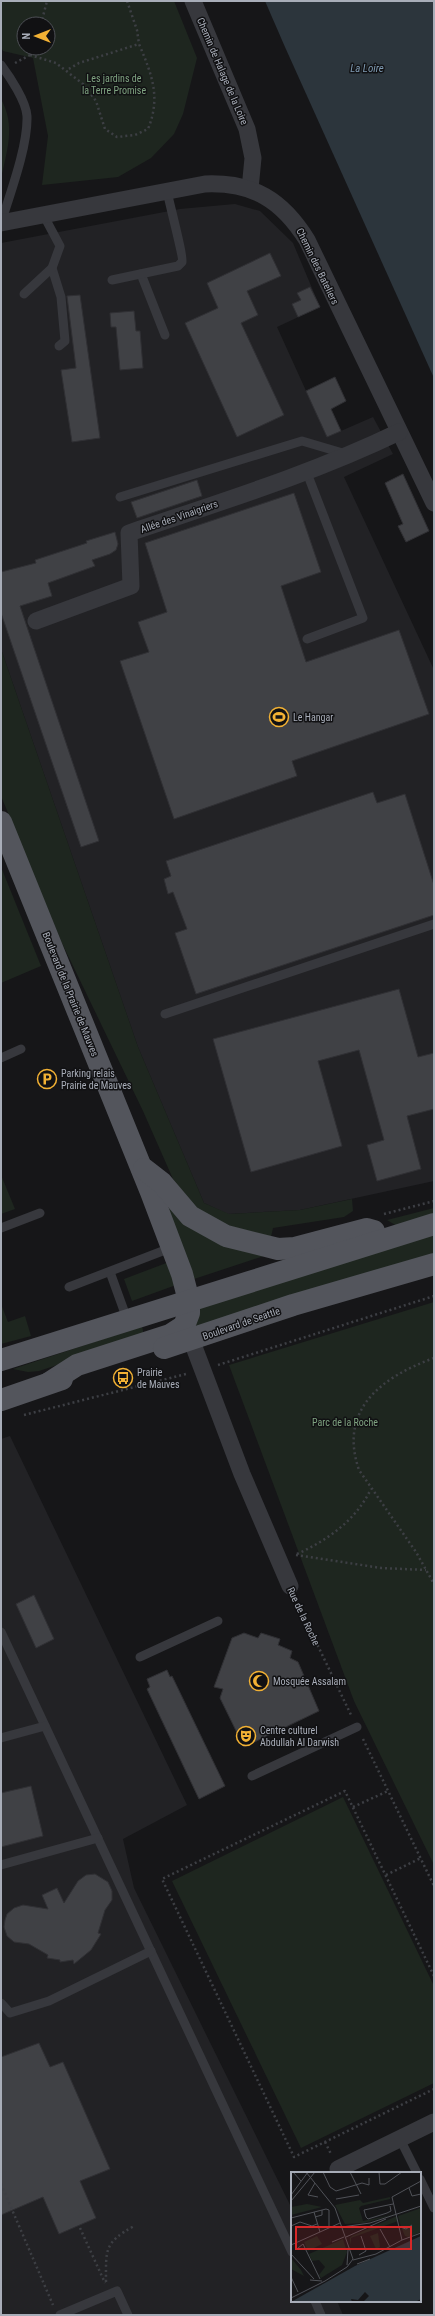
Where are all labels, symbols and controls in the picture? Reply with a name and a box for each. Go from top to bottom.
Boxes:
north arrow [16,16,56,56]
street label: Chemin de Halage de la Loire [195,16,250,127]
text: N [20,32,33,39]
water label: La Loire [350,62,384,75]
park label: Les jardins de la Terre Promise [82,73,146,96]
street label: Chemin des Bateliers [294,226,341,307]
street label: Allée des Vinaigriers [139,498,220,535]
sports icon: Le Hangar [268,706,290,728]
place label: Le Hangar [293,712,333,723]
street label: Boulevard de la Prairie de Mauves [40,930,101,1058]
parking icon: Parking relais Prairie de Mauves [36,1068,58,1090]
place label: Parking relais Prairie de Mauves [61,1068,132,1091]
street label: Boulevard de Seattle [201,1305,282,1342]
bus stop icon: Prairie de Mauves [112,1367,134,1389]
place label: Prairie de Mauves [137,1367,180,1390]
park label: Parc de la Roche [312,1417,378,1428]
street label: Rue de la Roche [285,1585,322,1647]
mosque icon: Mosquée Assalam [248,1670,270,1692]
place label: Mosquée Assalam [273,1676,346,1687]
theatre icon: Centre culturel Abdullah Al Darwish [235,1725,257,1747]
place label: Centre culturel Abdullah Al Darwish [260,1725,339,1748]
inset map [291,2172,421,2302]

